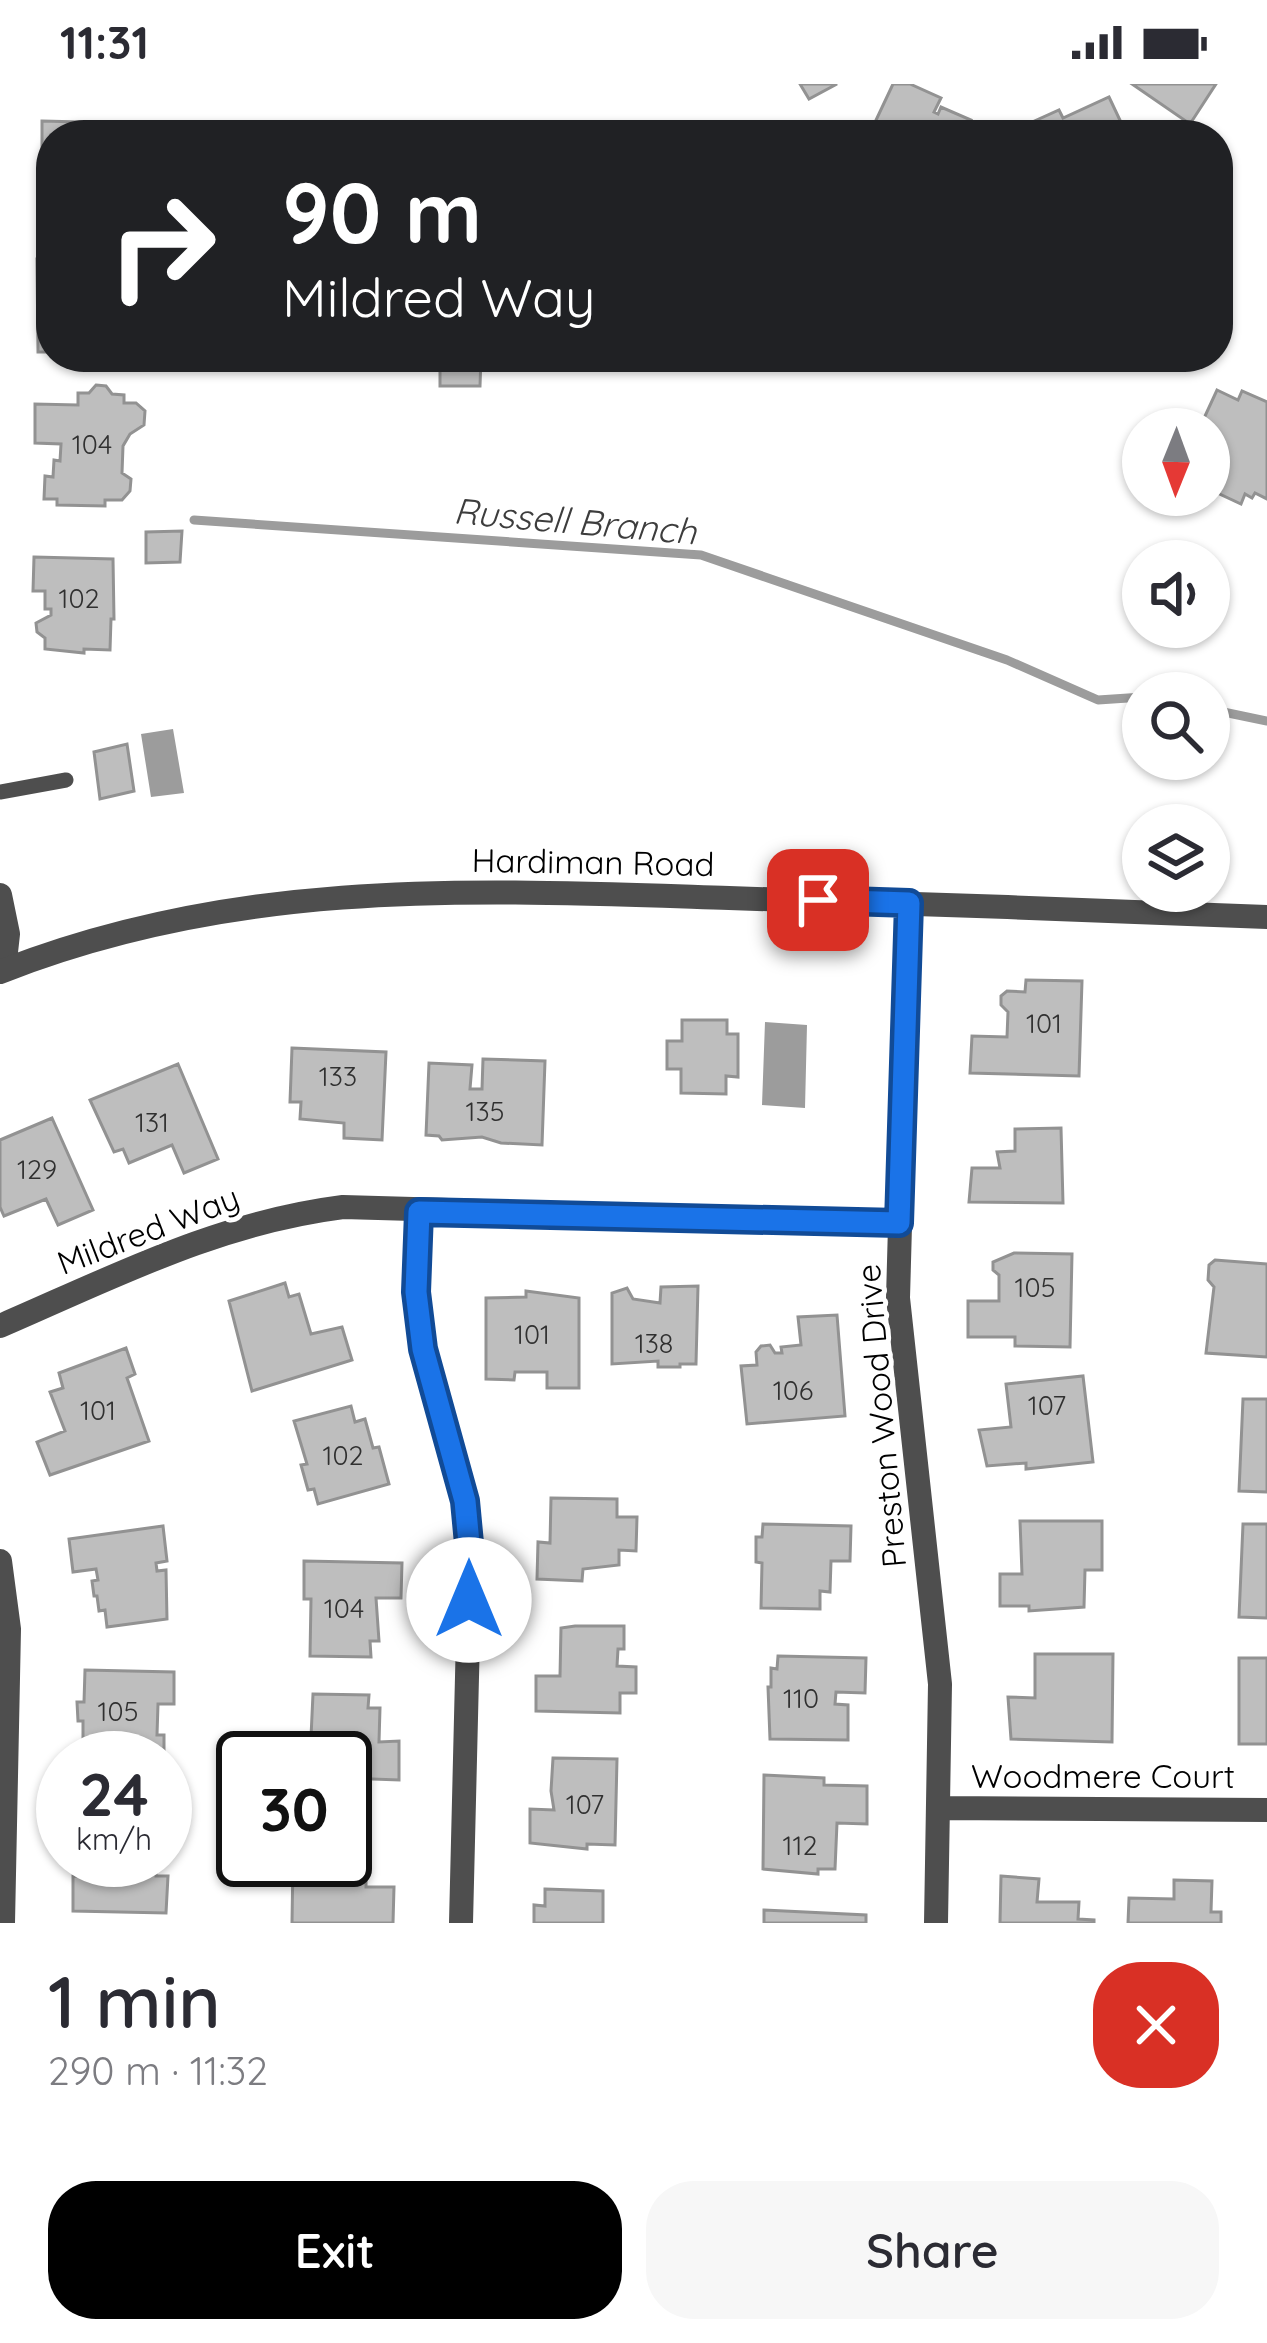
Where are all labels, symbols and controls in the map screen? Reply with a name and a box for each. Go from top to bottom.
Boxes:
text: 11:31 [60,14,149,70]
text: 90 m [282,159,482,264]
icon: right [84,168,240,324]
text: Mildred Way [282,263,595,331]
north arrow [1122,408,1230,516]
map controls [1122,408,1230,912]
house number: 104 [72,427,112,461]
water label: Russell Branch [452,487,699,554]
button: sound [1122,540,1230,648]
house number: 102 [58,581,100,615]
button: search [1122,672,1230,780]
button: layers [1122,804,1230,912]
street label: Hardiman Road [471,839,715,884]
pin [767,849,869,951]
icon: arrive [785,867,851,933]
house number: 101 [1026,1006,1062,1040]
house number: 133 [319,1059,357,1093]
house number: 135 [466,1094,504,1128]
house number: 131 [135,1105,169,1139]
house number: 129 [17,1152,57,1186]
street label: Mildred Way [51,1176,245,1283]
street label: Preston Wood Drive [847,1263,914,1570]
house number: 105 [1015,1270,1055,1304]
house number: 101 [514,1317,550,1351]
house number: 138 [635,1326,673,1360]
house number: 106 [773,1373,813,1407]
house number: 107 [1028,1388,1066,1422]
house number: 101 [80,1393,116,1427]
house number: 102 [322,1438,364,1472]
position arrow [406,1537,532,1663]
house number: 104 [324,1591,364,1625]
house number: 110 [783,1681,819,1715]
house number: 105 [98,1694,138,1728]
speed limit sign: 30 [216,1731,372,1887]
street label: Woodmere Court [971,1755,1235,1796]
text: 24 [79,1756,149,1831]
house number: 107 [566,1787,604,1821]
text: km/h [76,1820,152,1858]
house number: 112 [783,1828,817,1862]
text: 1 min [48,1956,221,2046]
button: close [1093,1962,1219,2088]
text: 290 m · 11:32 [48,2046,268,2095]
button: Exit [48,2181,622,2319]
button: Share [646,2181,1219,2319]

